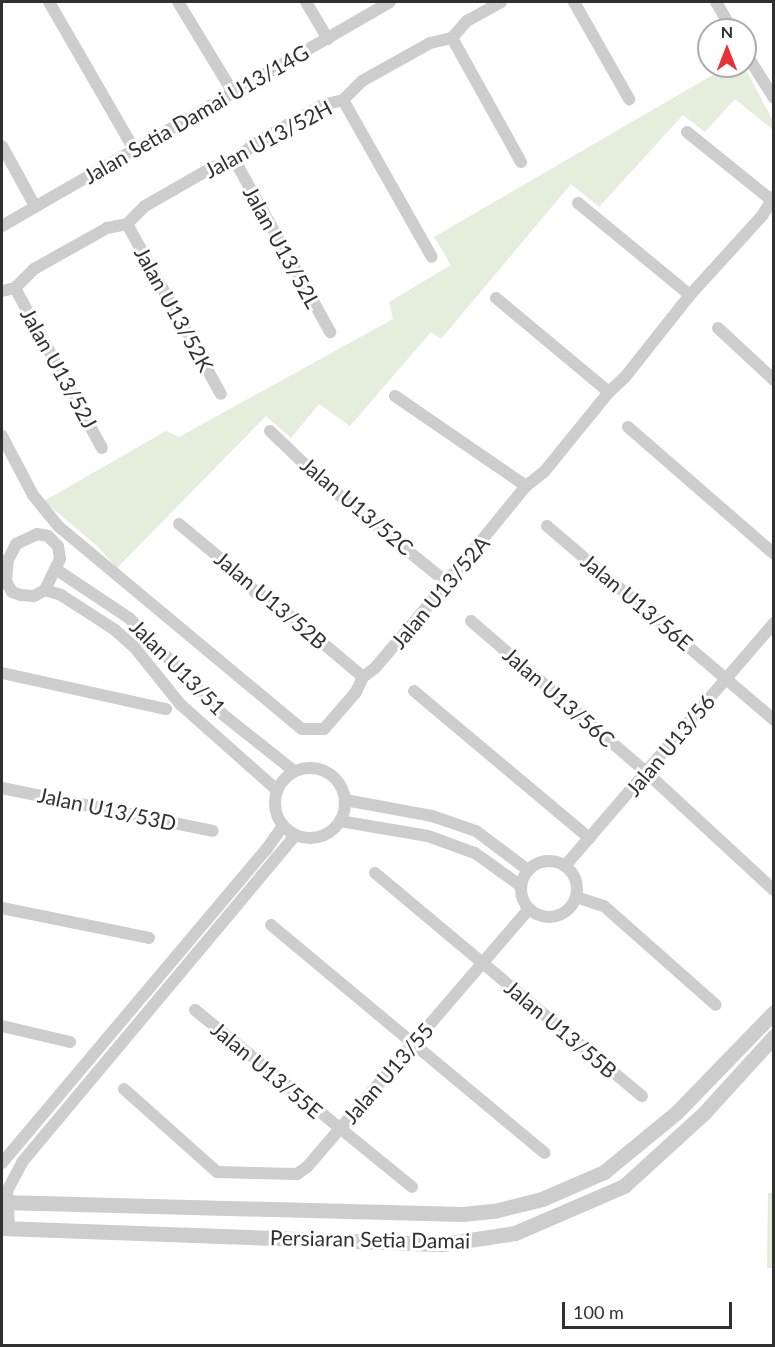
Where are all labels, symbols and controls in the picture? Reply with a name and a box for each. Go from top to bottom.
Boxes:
north arrow [697,18,757,78]
text: N [721,22,733,41]
street label: Jalan Setia Damai U13/14G [79,39,313,189]
street label: Jalan U13/52H [200,95,336,183]
street label: Jalan U13/52L [238,181,326,313]
street label: Jalan U13/52K [129,242,219,376]
street label: Jalan U13/52J [16,303,102,433]
street label: Jalan U13/52C [296,452,418,560]
street label: Jalan U13/52A [386,531,494,653]
street label: Jalan U13/52B [210,546,332,654]
street label: Jalan U13/56E [576,548,698,656]
street label: Jalan U13/51 [125,614,231,720]
street label: Jalan U13/56C [498,642,620,752]
street label: Jalan U13/56 [620,689,720,801]
street label: Jalan U13/53D [35,782,179,836]
street label: Jalan U13/55B [500,975,622,1083]
street label: Jalan U13/55E [206,1016,328,1124]
street label: Jalan U13/55 [337,1018,439,1128]
street label: Persiaran Setia Damai [270,1225,470,1253]
scale bar [565,1290,734,1328]
text: 100 m [573,1301,624,1323]

